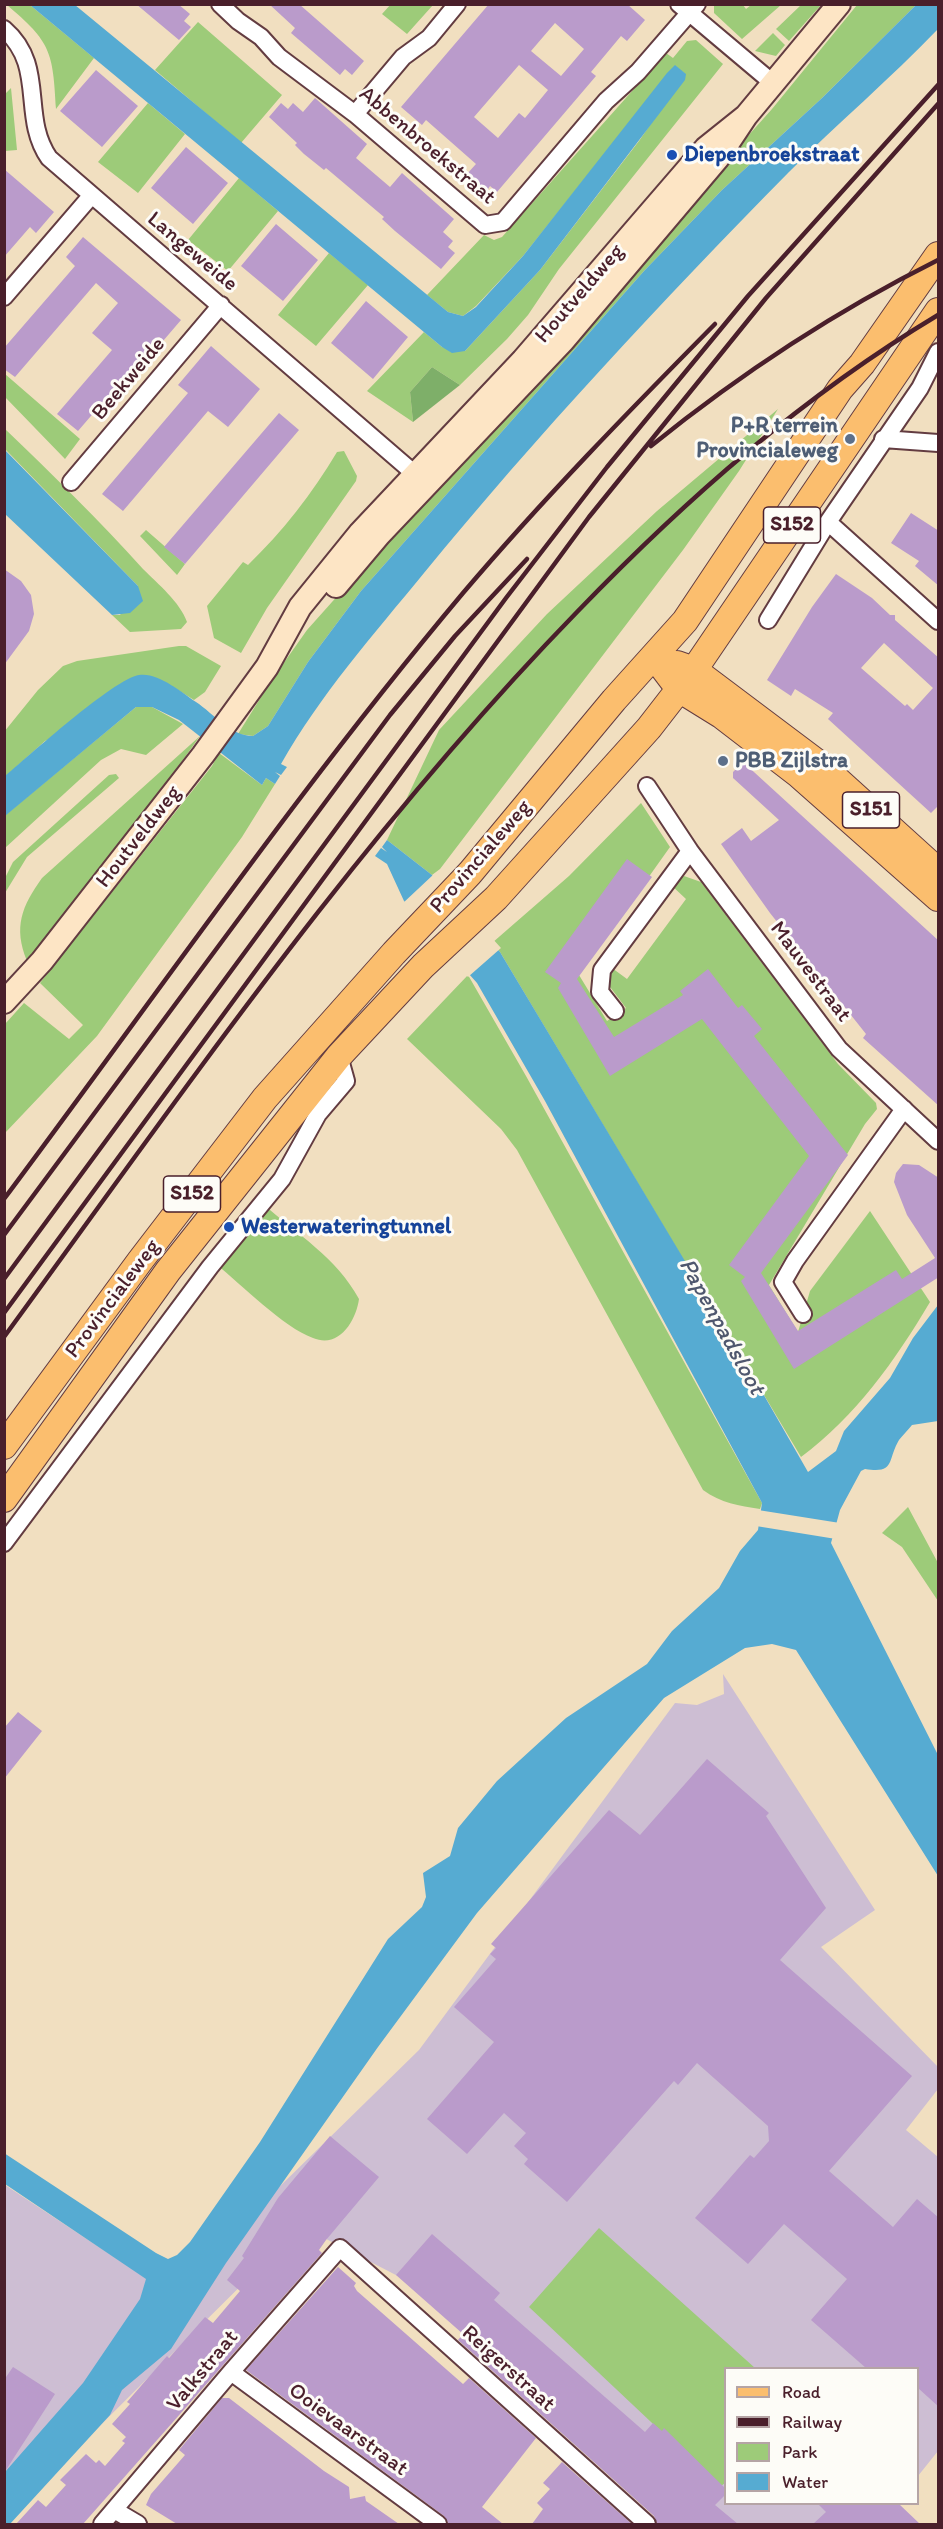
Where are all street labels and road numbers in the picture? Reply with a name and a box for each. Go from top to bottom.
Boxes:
street label: Abbenbroekstraat [353,81,501,211]
street label: Langeweide [141,206,243,298]
street label: Houtveldweg [530,239,630,349]
street label: Beekweide [87,332,171,426]
road number: S152 [764,507,820,543]
street label: Houtveldweg [91,781,187,893]
road number: S151 [842,792,900,828]
street label: Provincialeweg [425,795,537,919]
street label: Mauvestraat [764,917,856,1027]
road number: S152 [164,1176,220,1212]
street label: Provincialeweg [60,1234,166,1364]
street label: Reigerstraat [456,2320,560,2418]
street label: Valkstraat [161,2325,245,2417]
street label: Ooievaarstraat [283,2378,413,2482]

